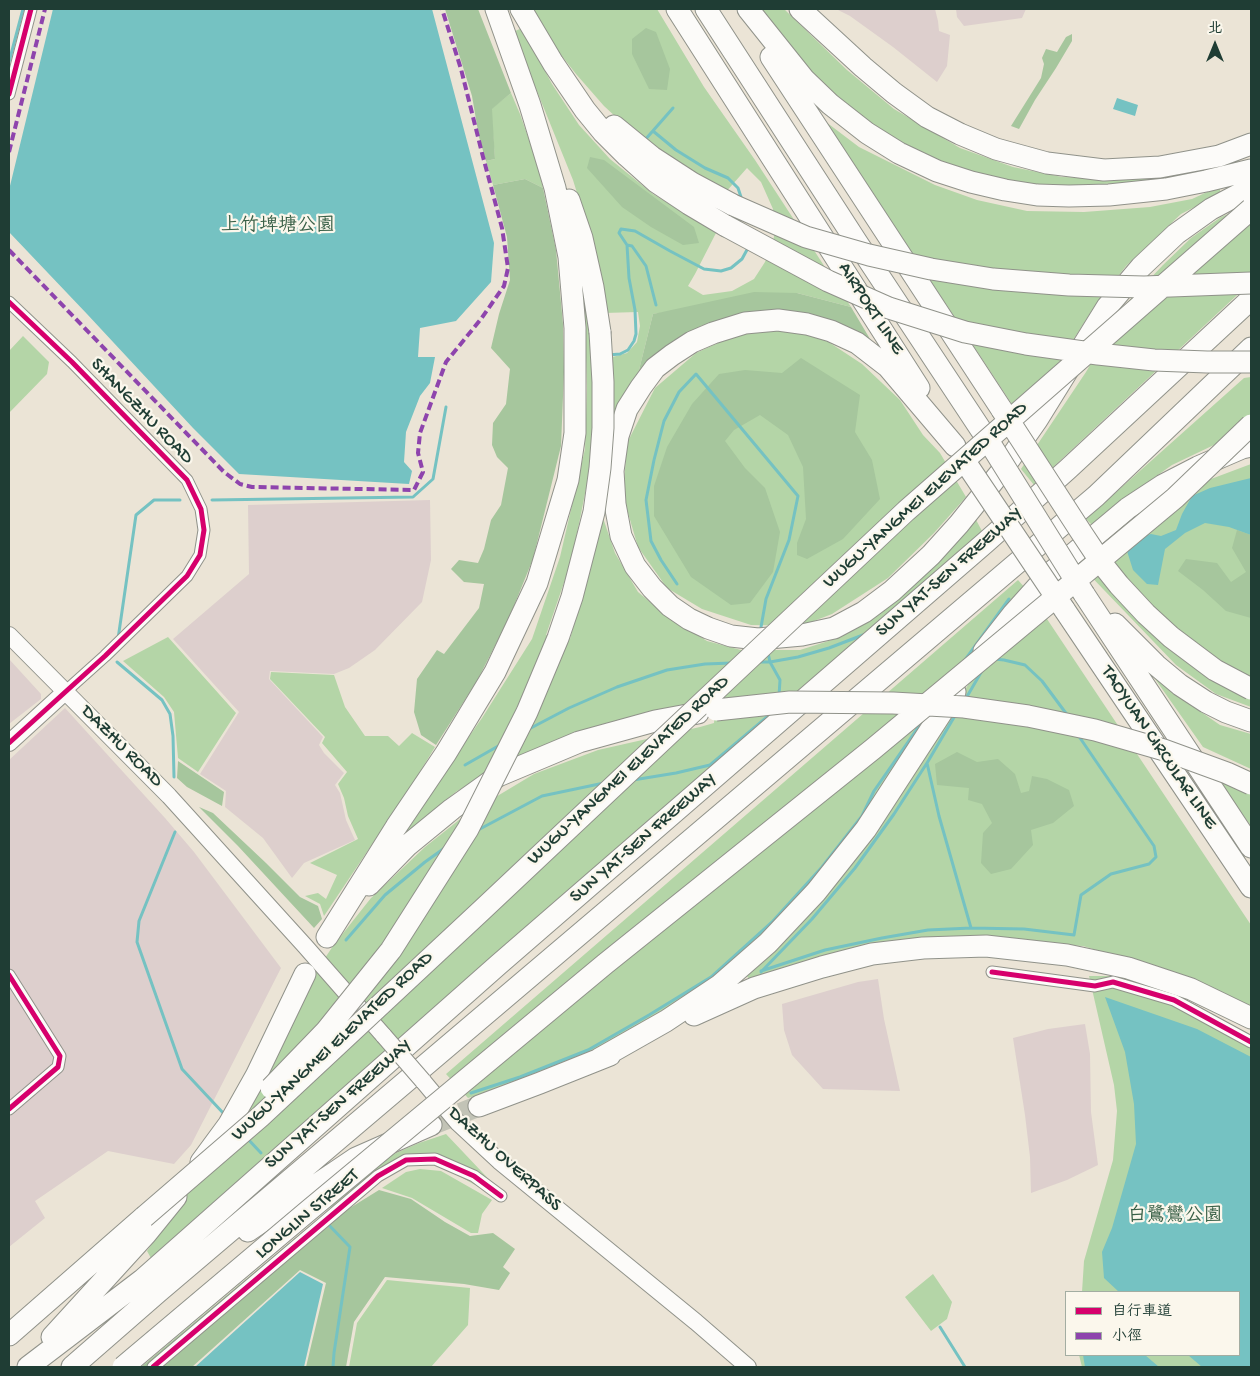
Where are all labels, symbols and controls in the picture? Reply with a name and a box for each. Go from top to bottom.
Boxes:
north arrow [1190,20,1240,70]
text: 北 [1208,21,1222,38]
park label: 上竹埤塘公園 [221,216,335,238]
street label: AIRPORT LINE [832,259,908,359]
street label: SHANGZHU ROAD [85,354,197,470]
street label: WUGU-YANGMEI ELEVATED ROAD [819,398,1033,594]
street label: SUN YAT-SEN FREEWAY [872,503,1028,643]
street label: TAOYUAN CIRCULAR LINE [1095,662,1221,834]
street label: WUGU-YANGMEI ELEVATED ROAD [523,671,735,871]
street label: DAZHU ROAD [75,701,167,793]
street label: SUN YAT-SEN FREEWAY [566,769,722,909]
street label: WUGU-YANGMEI ELEVATED ROAD [227,947,439,1147]
street label: SUN YAT-SEN FREEWAY [261,1035,417,1175]
street label: DAZHU OVERPASS [442,1103,566,1217]
street label: LONGLIN STREET [252,1165,364,1265]
park label: 白鷺鸞公園 [1128,1206,1222,1228]
legend [1065,1291,1240,1356]
text: 自行車道 [1112,1303,1172,1321]
text: 小徑 [1112,1328,1142,1346]

